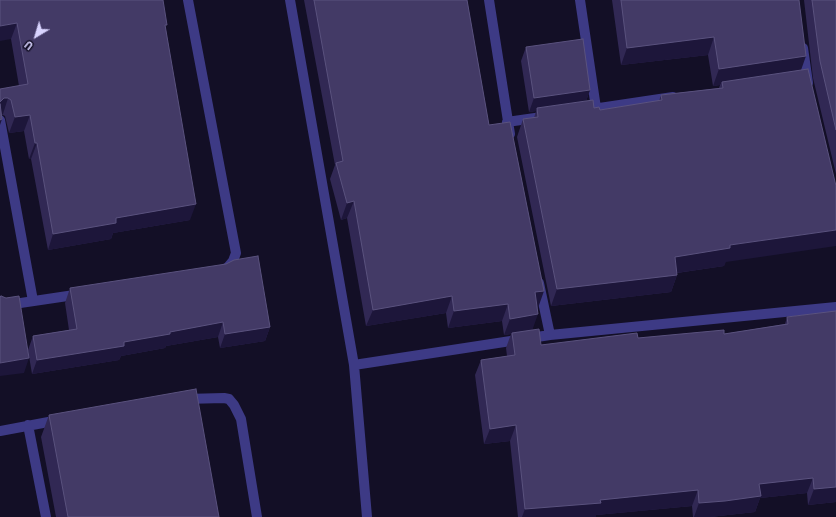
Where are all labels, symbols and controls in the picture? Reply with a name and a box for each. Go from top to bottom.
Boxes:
north arrow [16,16,56,56]
text: U [22,39,35,53]

